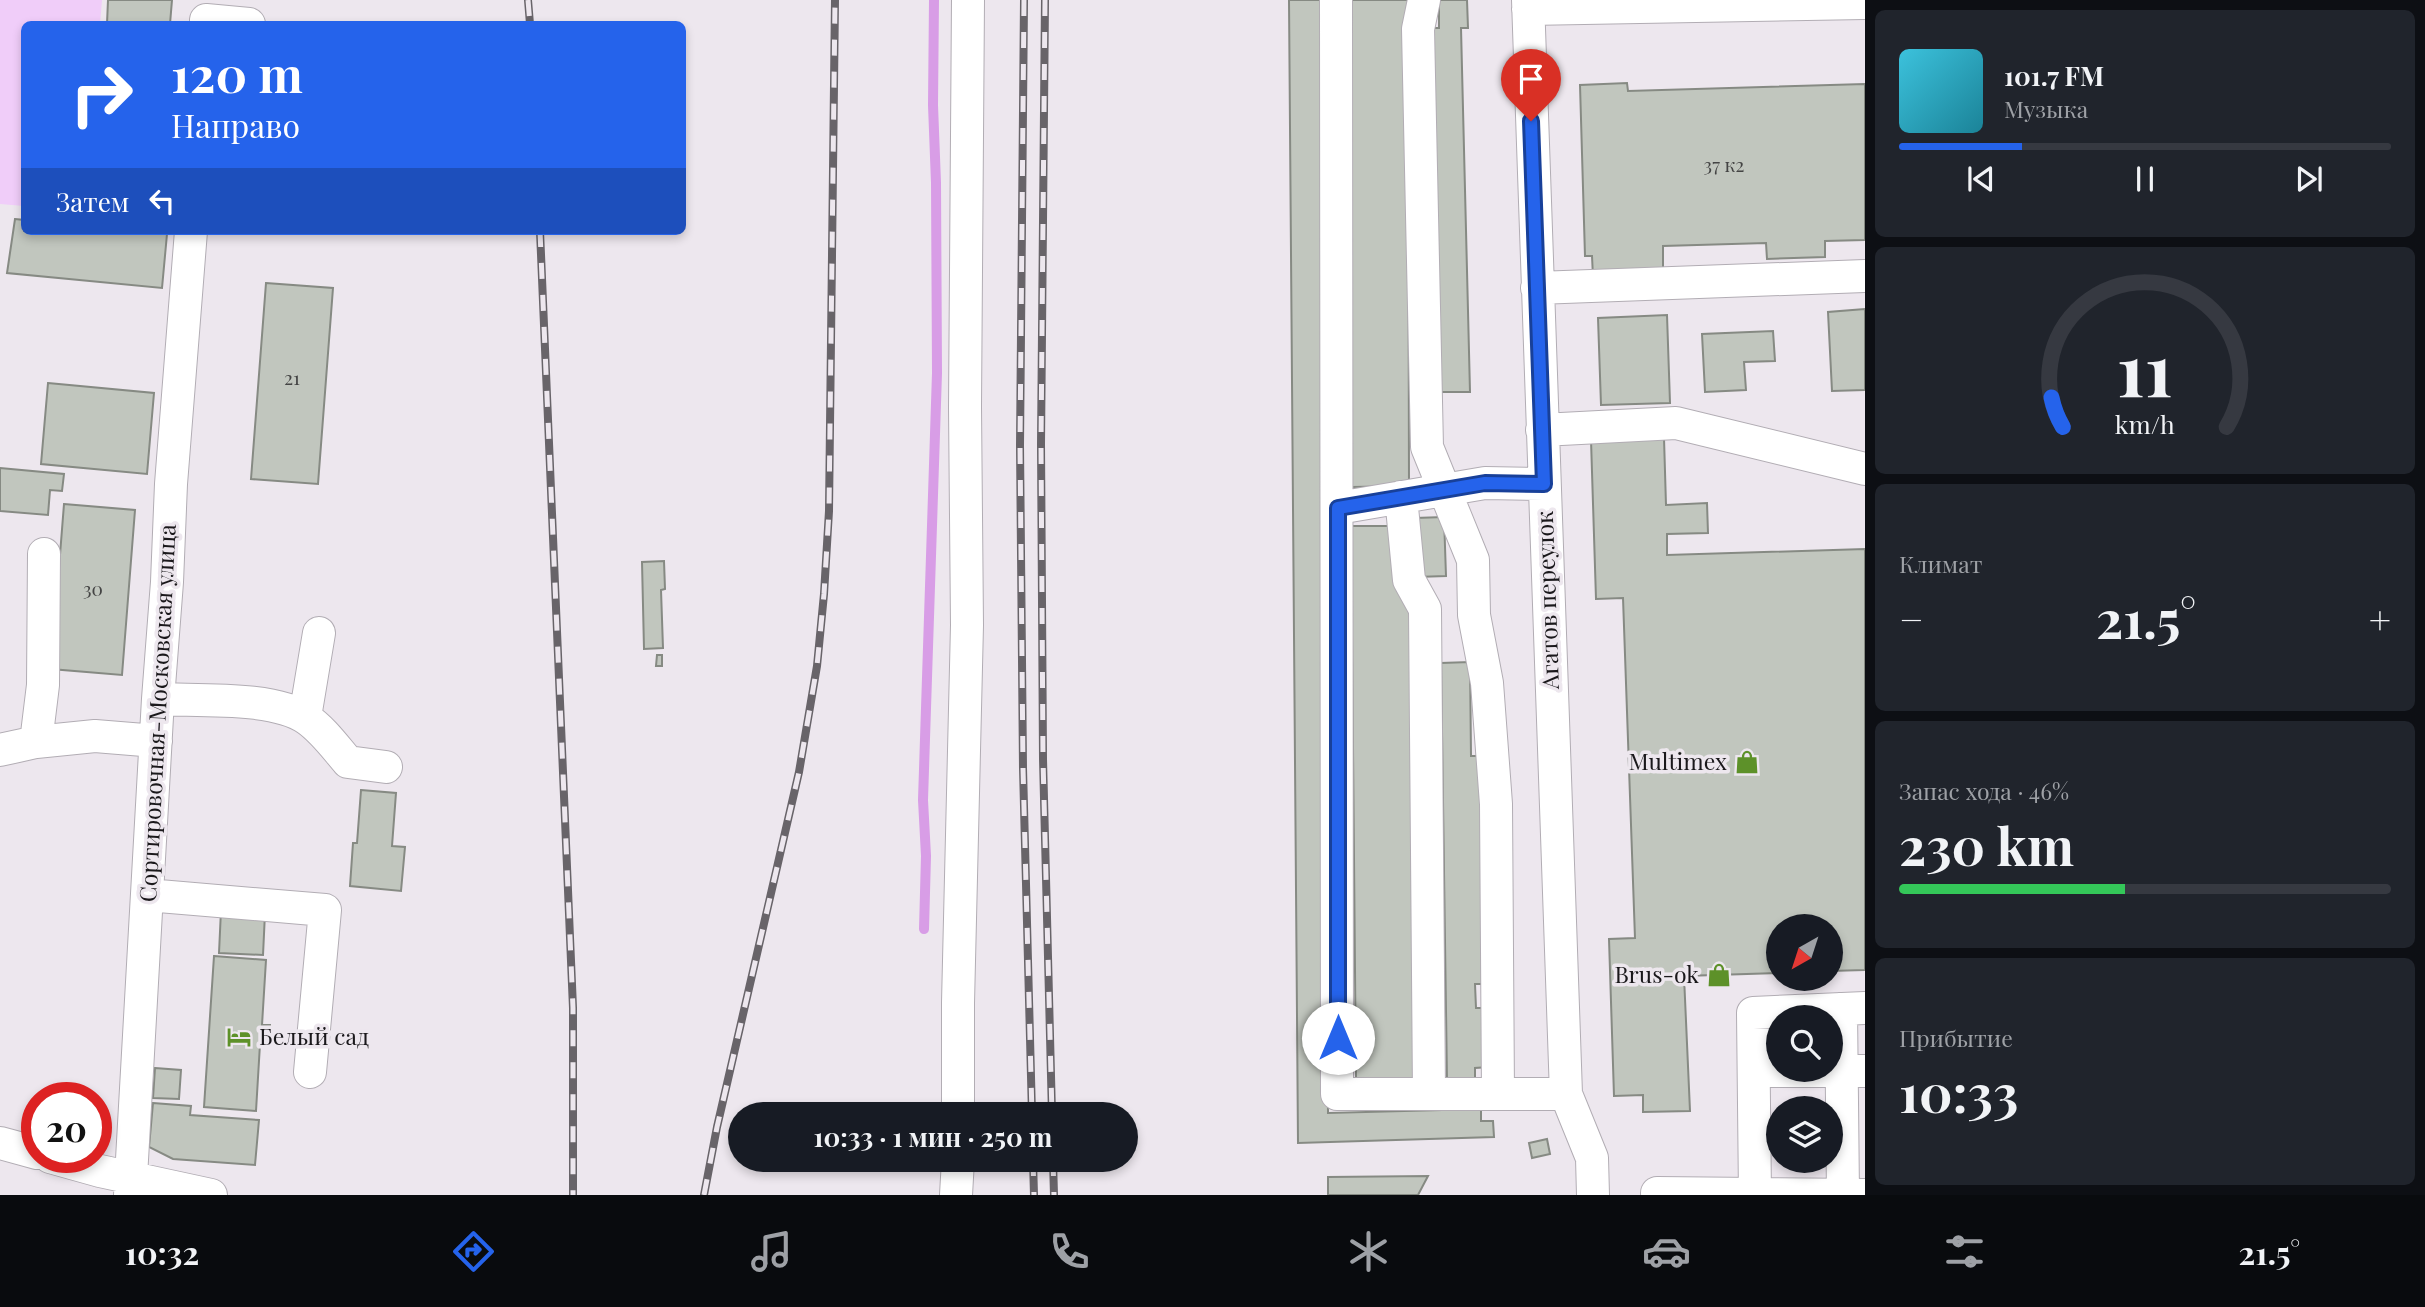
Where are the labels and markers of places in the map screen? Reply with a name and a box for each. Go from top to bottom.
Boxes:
pin [1501,49,1561,121]
place label: Multimex [1629,745,1727,776]
shop icon: Multimex [1733,748,1761,776]
place label: Brus-ok [1614,958,1699,989]
shop icon: Brus-ok [1705,961,1733,989]
place label: Белый сад [259,1020,369,1051]
hotel icon: Белый сад [225,1023,253,1051]

